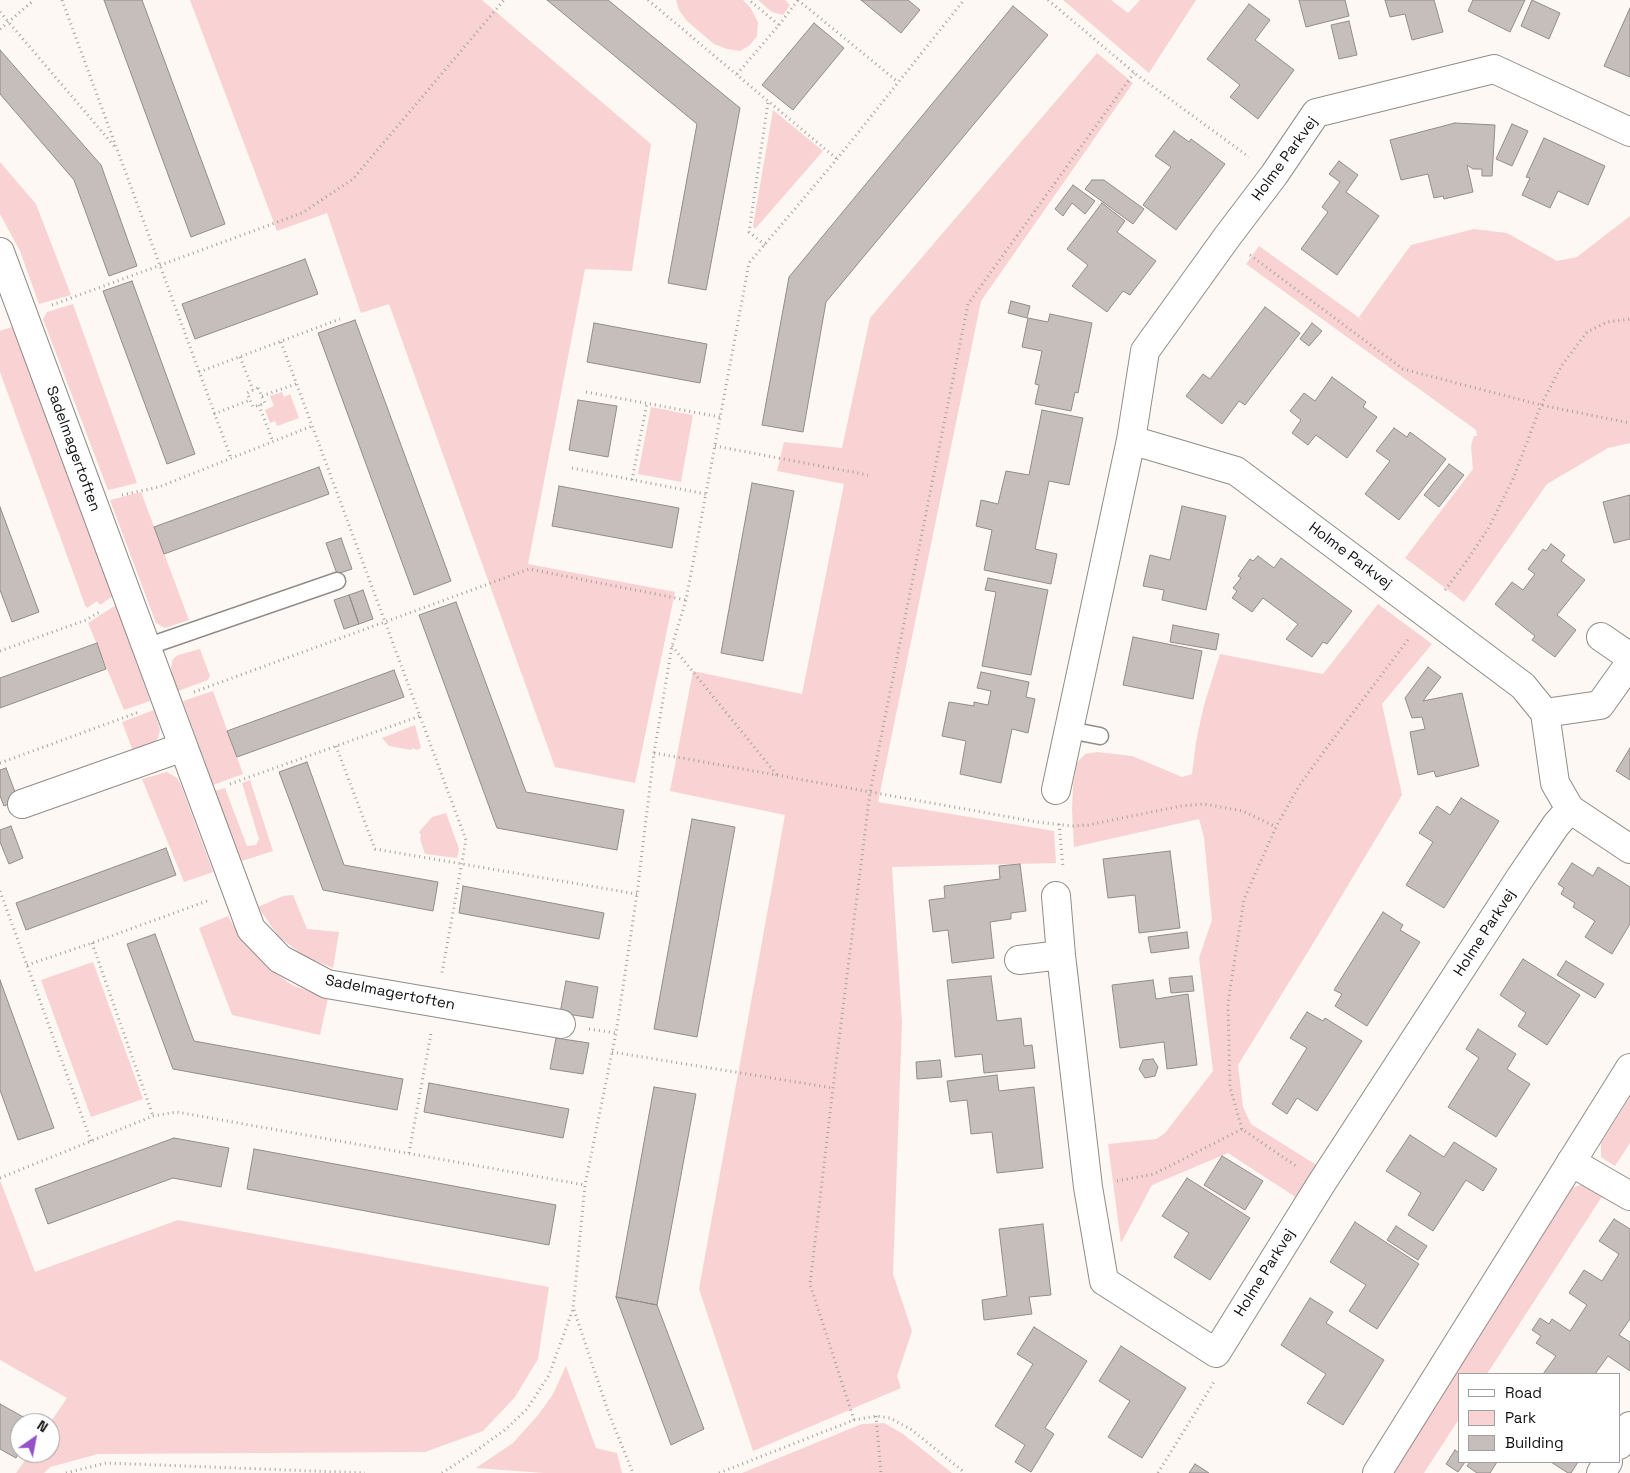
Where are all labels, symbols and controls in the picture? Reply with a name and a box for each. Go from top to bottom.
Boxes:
street label: Holme Parkvej [1248,113,1322,205]
street label: Sadelmagertoften [42,384,104,514]
street label: Holme Parkvej [1305,519,1395,593]
street label: Holme Parkvej [1450,886,1520,980]
street label: Sadelmagertoften [323,972,457,1014]
street label: Holme Parkvej [1231,1226,1299,1320]
legend [1458,1373,1620,1463]
text: Road [1505,1383,1542,1402]
text: Park [1505,1408,1536,1427]
north arrow [10,1413,60,1463]
text: N [34,1416,51,1436]
text: Building [1505,1433,1564,1452]

